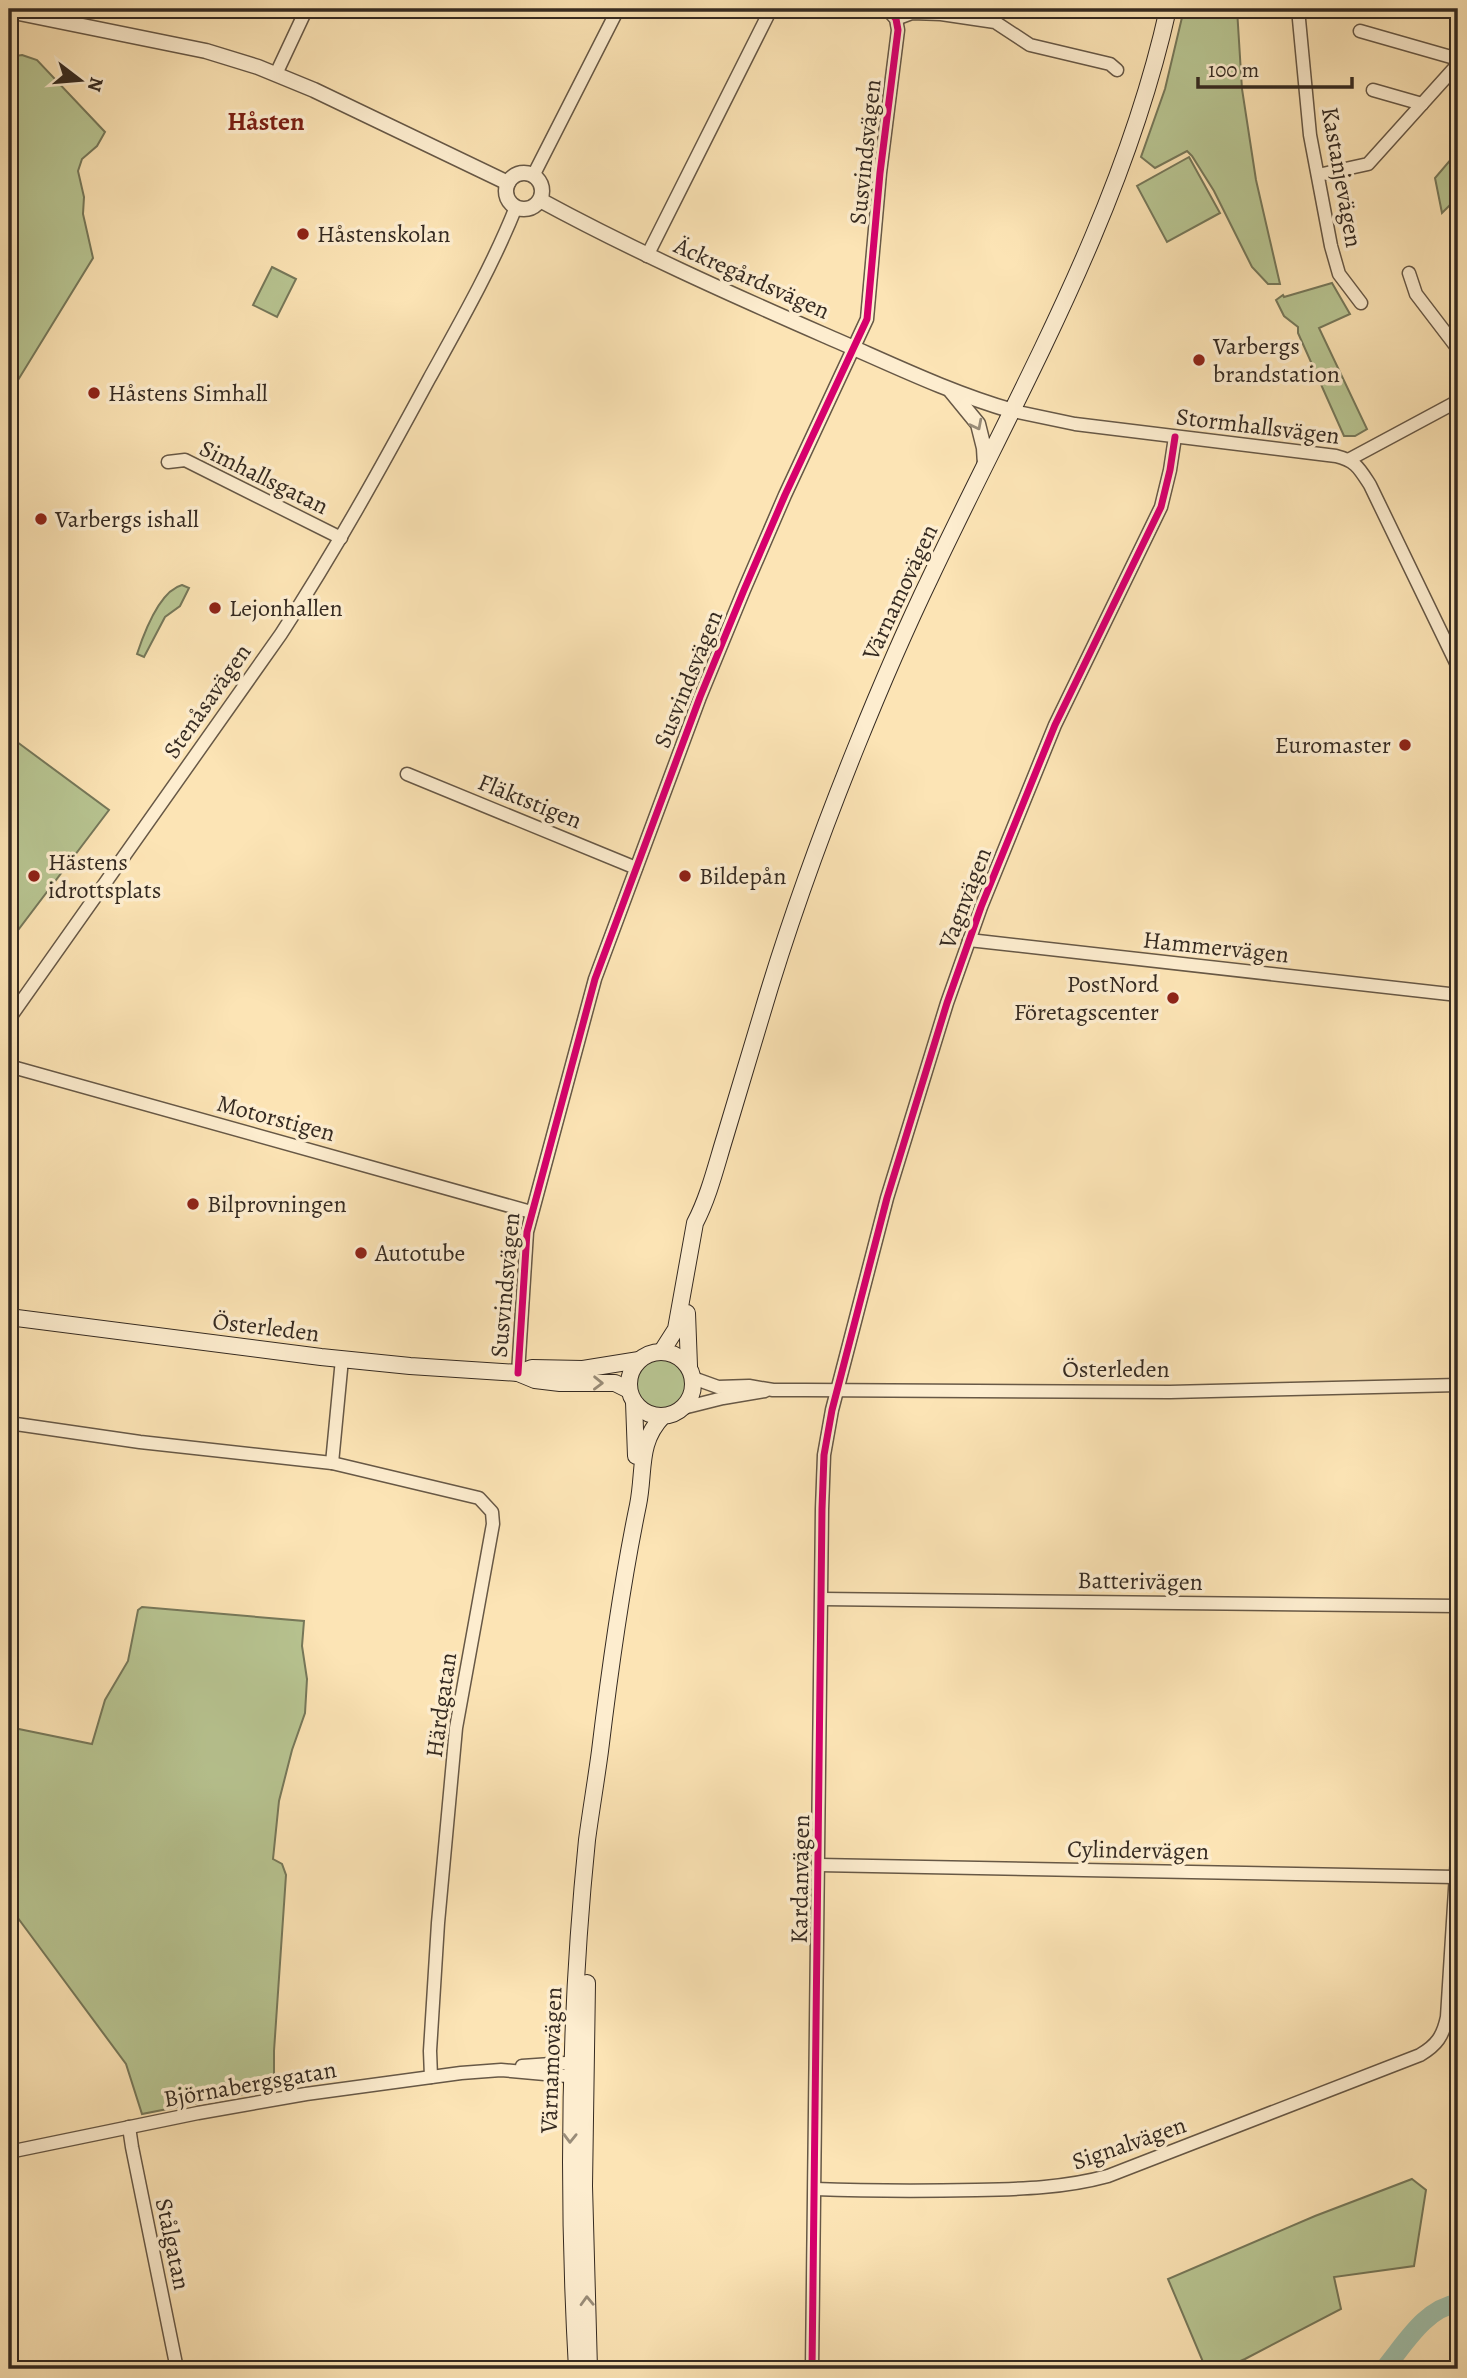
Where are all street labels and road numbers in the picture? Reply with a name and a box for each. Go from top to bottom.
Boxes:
street label: Susvindsvägen [841,78,889,226]
street label: Kastanjevägen [1314,104,1370,250]
street label: Äckregårdsvägen [668,229,835,327]
street label: Stormhallsvägen [1174,400,1342,452]
street label: Simhallsgatan [194,432,334,522]
street label: Värnamovägen [854,519,945,666]
street label: Susvindsvägen [646,605,730,753]
street label: Stenåsavägen [156,637,258,765]
street label: Fläktstigen [473,766,587,836]
street label: Vagnvägen [931,843,999,954]
street label: Hammervägen [1142,923,1290,971]
street label: Motorstigen [213,1087,339,1149]
street label: Susvindsvägen [483,1211,527,1359]
street label: Österleden [211,1305,321,1349]
street label: Österleden [1062,1353,1170,1385]
street label: Batterivägen [1077,1564,1203,1598]
street label: Härdgatan [418,1650,464,1760]
street label: Kardanvägen [783,1814,817,1944]
street label: Cylindervägen [1067,1833,1209,1867]
street label: Värnamovägen [532,1986,570,2135]
street label: Björnabergsgatan [161,2053,339,2115]
street label: Signalvägen [1068,2109,1190,2177]
street label: Stålgatan [148,2195,198,2293]

